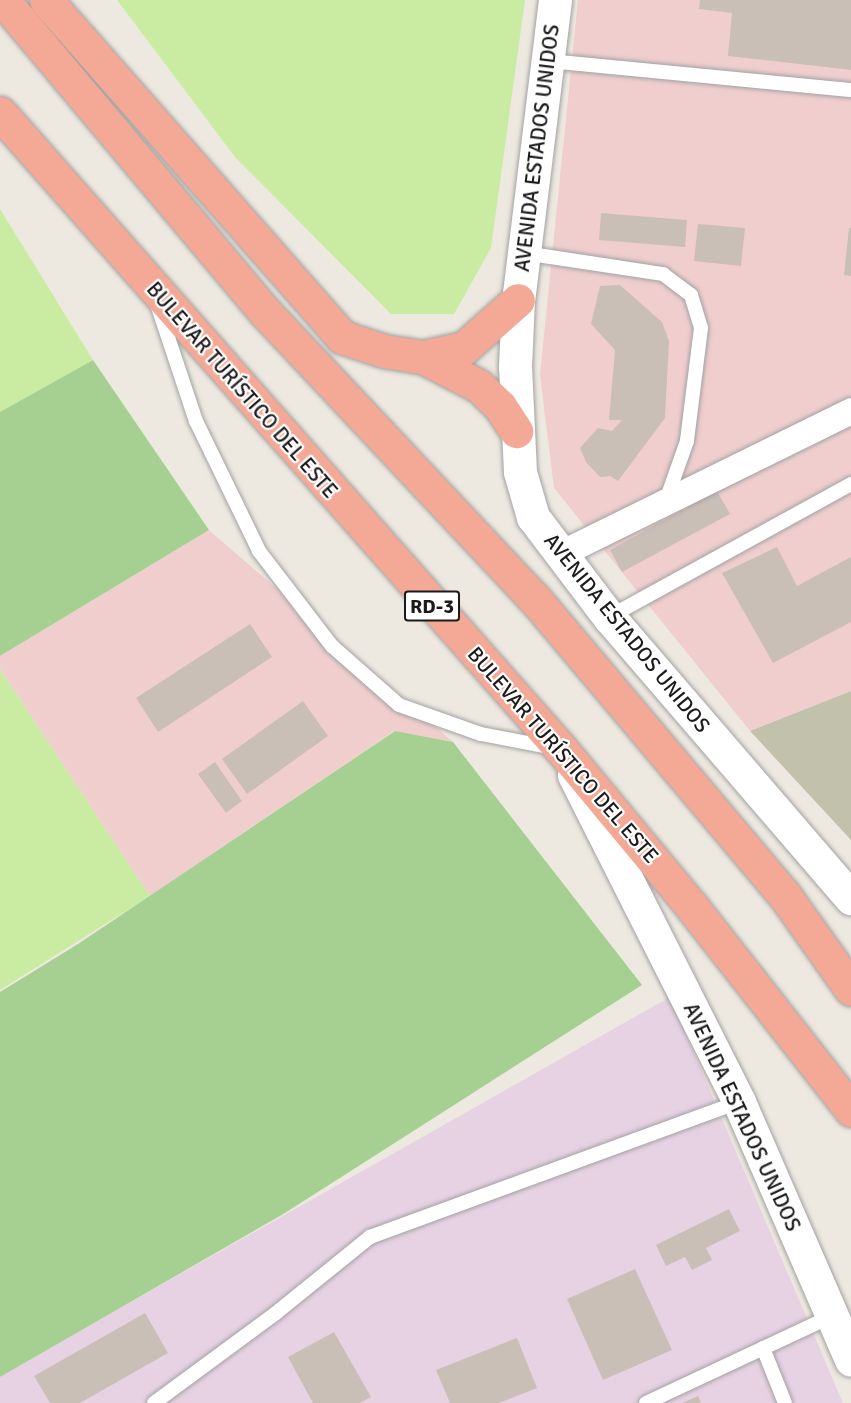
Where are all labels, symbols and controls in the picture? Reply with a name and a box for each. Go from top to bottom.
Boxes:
street label: AVENIDA ESTADOS UNIDOS [509,23,565,273]
street label: BULEVAR TURÍSTICO DEL ESTE [141,277,343,503]
street label: AVENIDA ESTADOS UNIDOS [539,528,715,738]
road number: RD-3 [404,589,460,623]
street label: BULEVAR TURÍSTICO DEL ESTE [462,642,664,868]
street label: AVENIDA ESTADOS UNIDOS [678,999,806,1235]

